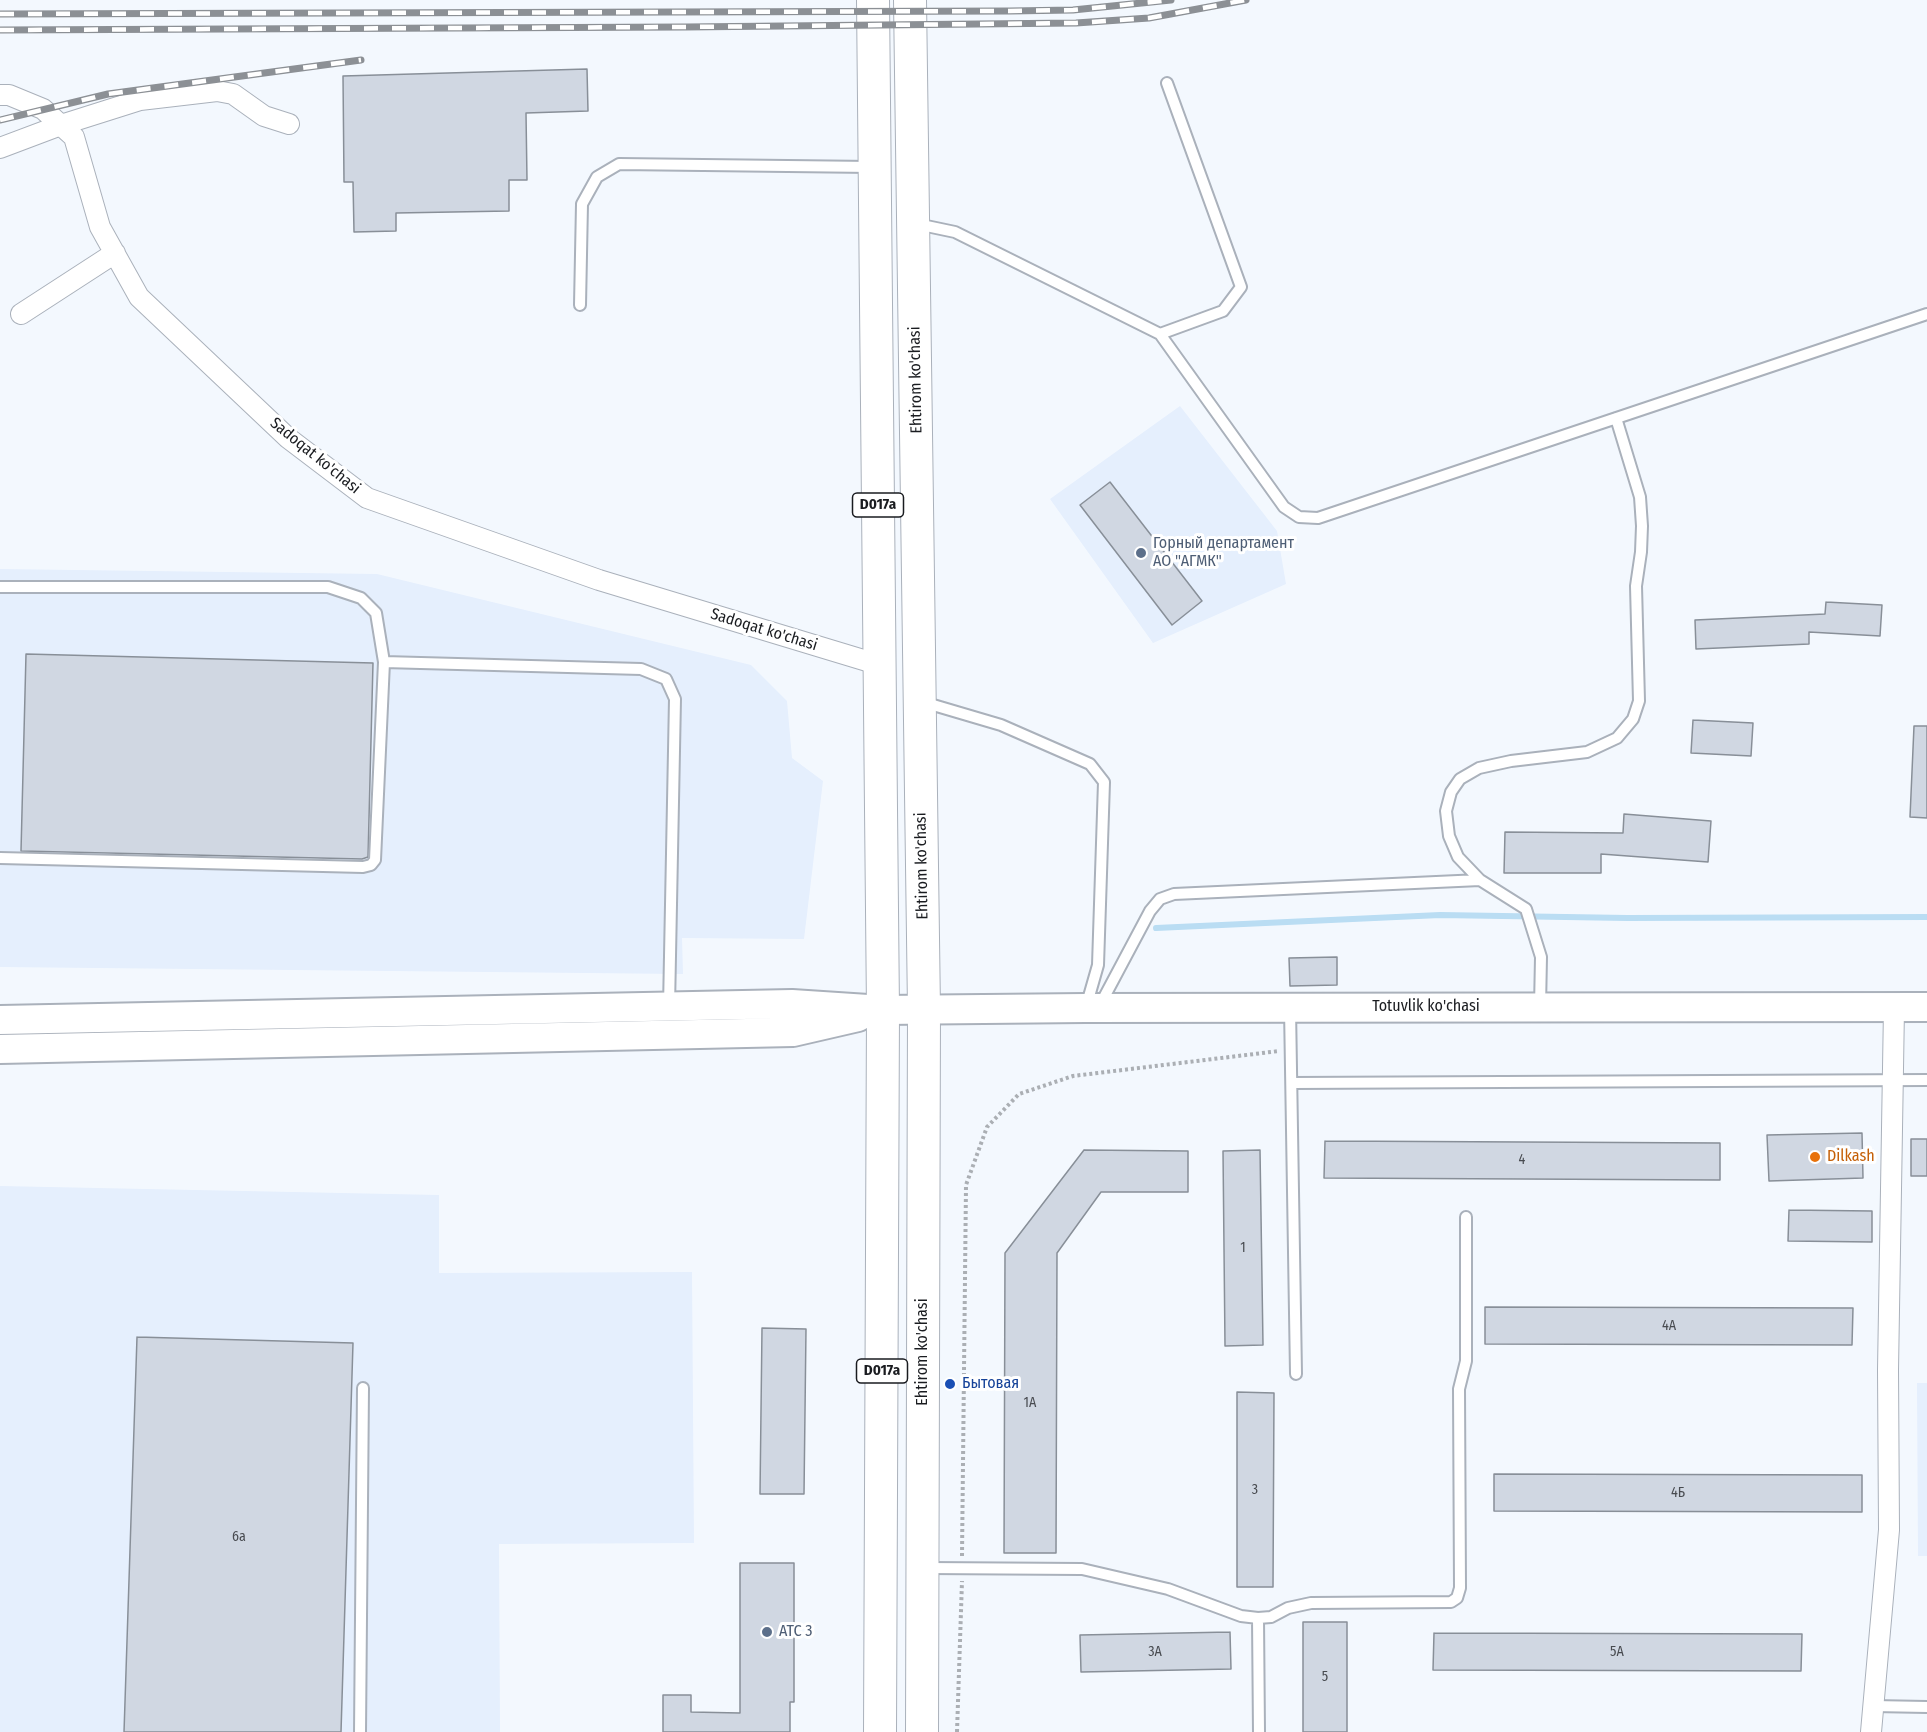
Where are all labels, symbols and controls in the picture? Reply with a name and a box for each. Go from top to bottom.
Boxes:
street label: Ehtirom ko'chasi [905,326,927,434]
street label: Sadoqat ko'chasi [266,414,364,498]
road number: D017a [852,493,904,517]
place label: Горный департамент АО "АГМК" [1153,534,1294,572]
marker: Горный департамент АО "АГМК" [1134,546,1148,560]
street label: Sadoqat ko'chasi [708,605,820,655]
street label: Ehtirom ko'chasi [911,812,933,920]
street label: Totuvlik ko'chasi [1372,997,1480,1017]
place label: Dilkash [1827,1147,1875,1167]
marker: Dilkash [1808,1150,1822,1164]
house number: 4 [1519,1152,1525,1168]
house number: 1 [1240,1240,1246,1256]
street label: Ehtirom ko'chasi [913,1298,933,1406]
house number: 4А [1662,1318,1676,1334]
road number: D017a [856,1359,908,1383]
place label: Бытовая [962,1374,1019,1394]
marker: Бытовая [943,1377,957,1391]
house number: 1А [1024,1395,1036,1411]
house number: 3 [1252,1482,1258,1498]
house number: 4Б [1671,1485,1685,1501]
house number: 6а [232,1529,246,1545]
place label: АТС 3 [779,1622,813,1642]
marker: АТС 3 [760,1625,774,1639]
house number: 3А [1148,1644,1162,1660]
house number: 5А [1610,1644,1624,1660]
house number: 5 [1322,1669,1328,1685]

